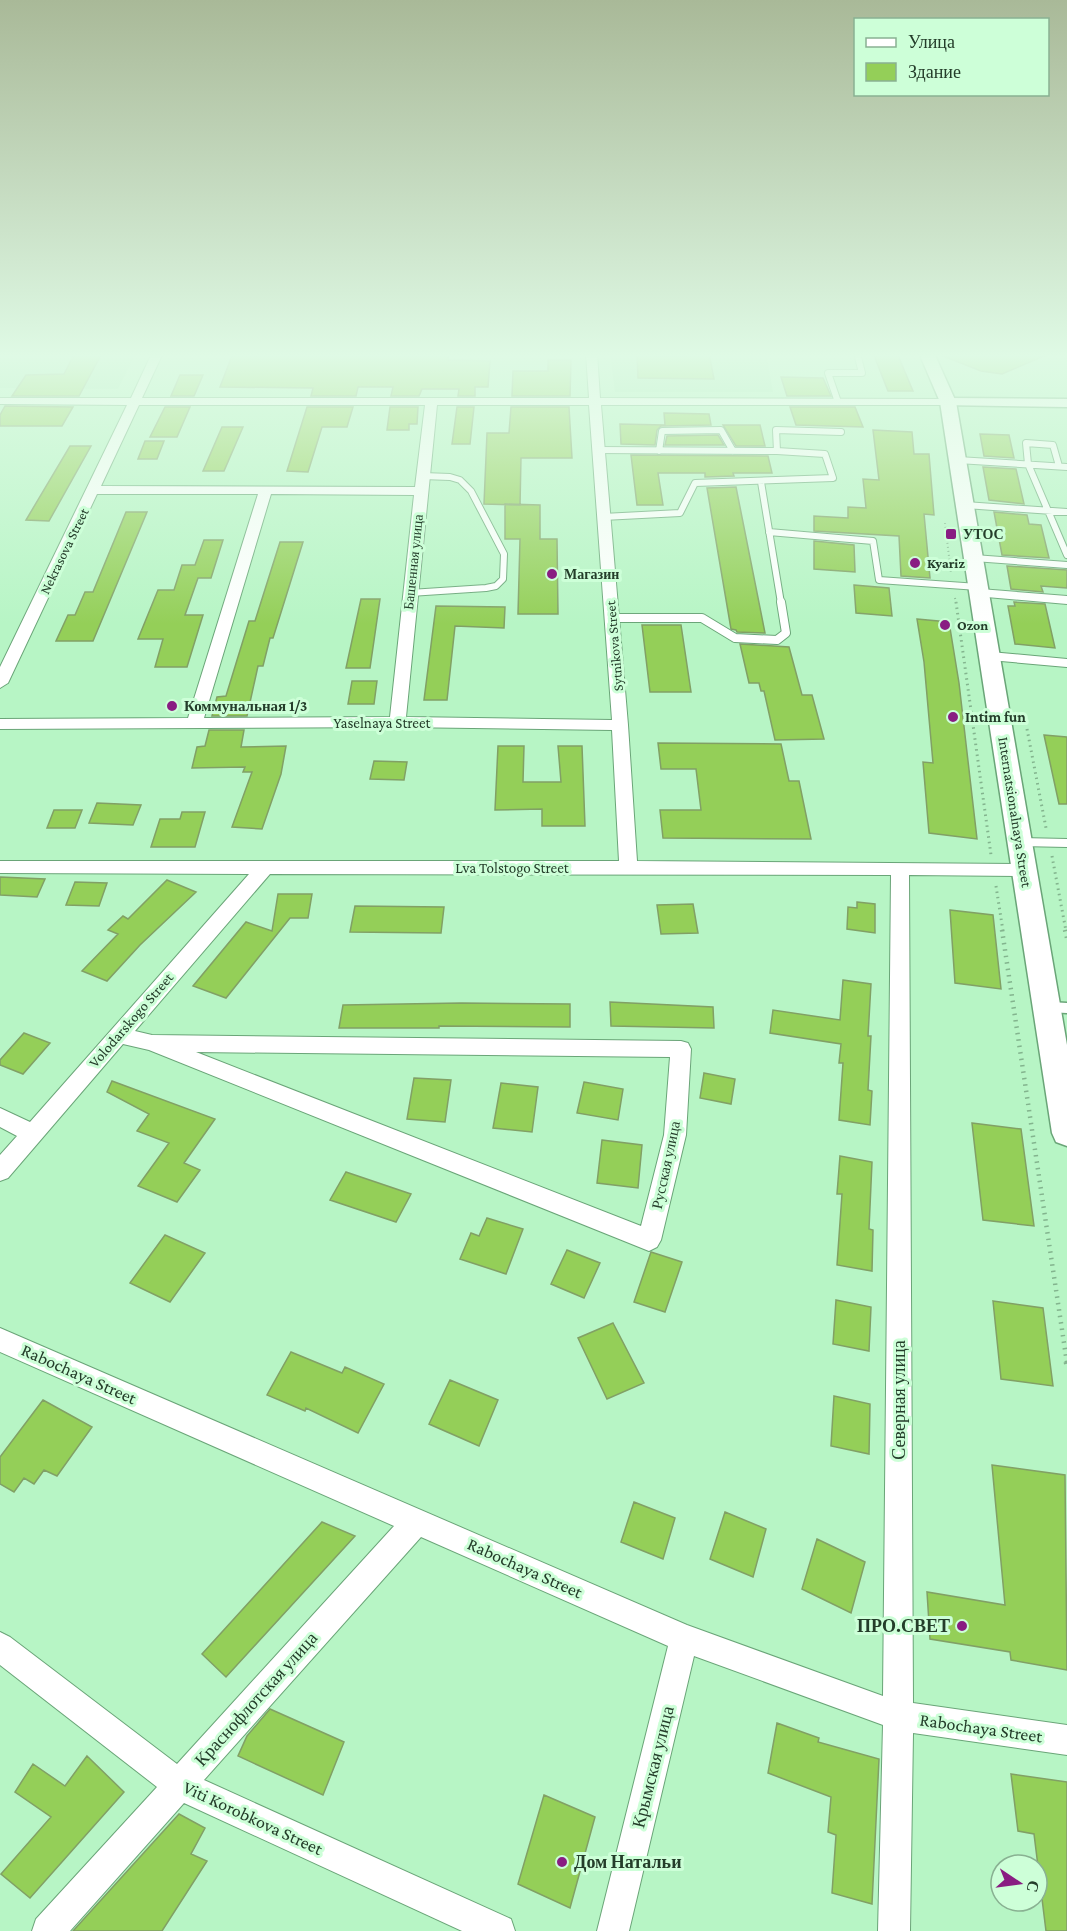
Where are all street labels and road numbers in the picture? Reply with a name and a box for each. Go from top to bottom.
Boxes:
street label: Nekrasova Street [36,505,92,597]
street label: Башенная улица [400,513,426,611]
street label: Sytnikova Street [602,600,626,692]
street label: Yaselnaya Street [333,715,432,732]
street label: Internatsionalnaya Street [994,736,1035,890]
street label: Lva Tolstogo Street [455,860,570,877]
street label: Volodarskogo Street [86,969,178,1071]
street label: Русская улица [649,1119,683,1211]
street label: Rabochaya Street [18,1340,141,1409]
street label: Северная улица [889,1340,909,1460]
street label: Rabochaya Street [464,1534,587,1603]
street label: Краснофлотская улица [191,1628,321,1770]
street label: Крымская улица [628,1704,678,1830]
street label: Rabochaya Street [918,1709,1045,1747]
street label: Viti Korobkova Street [180,1777,327,1859]

